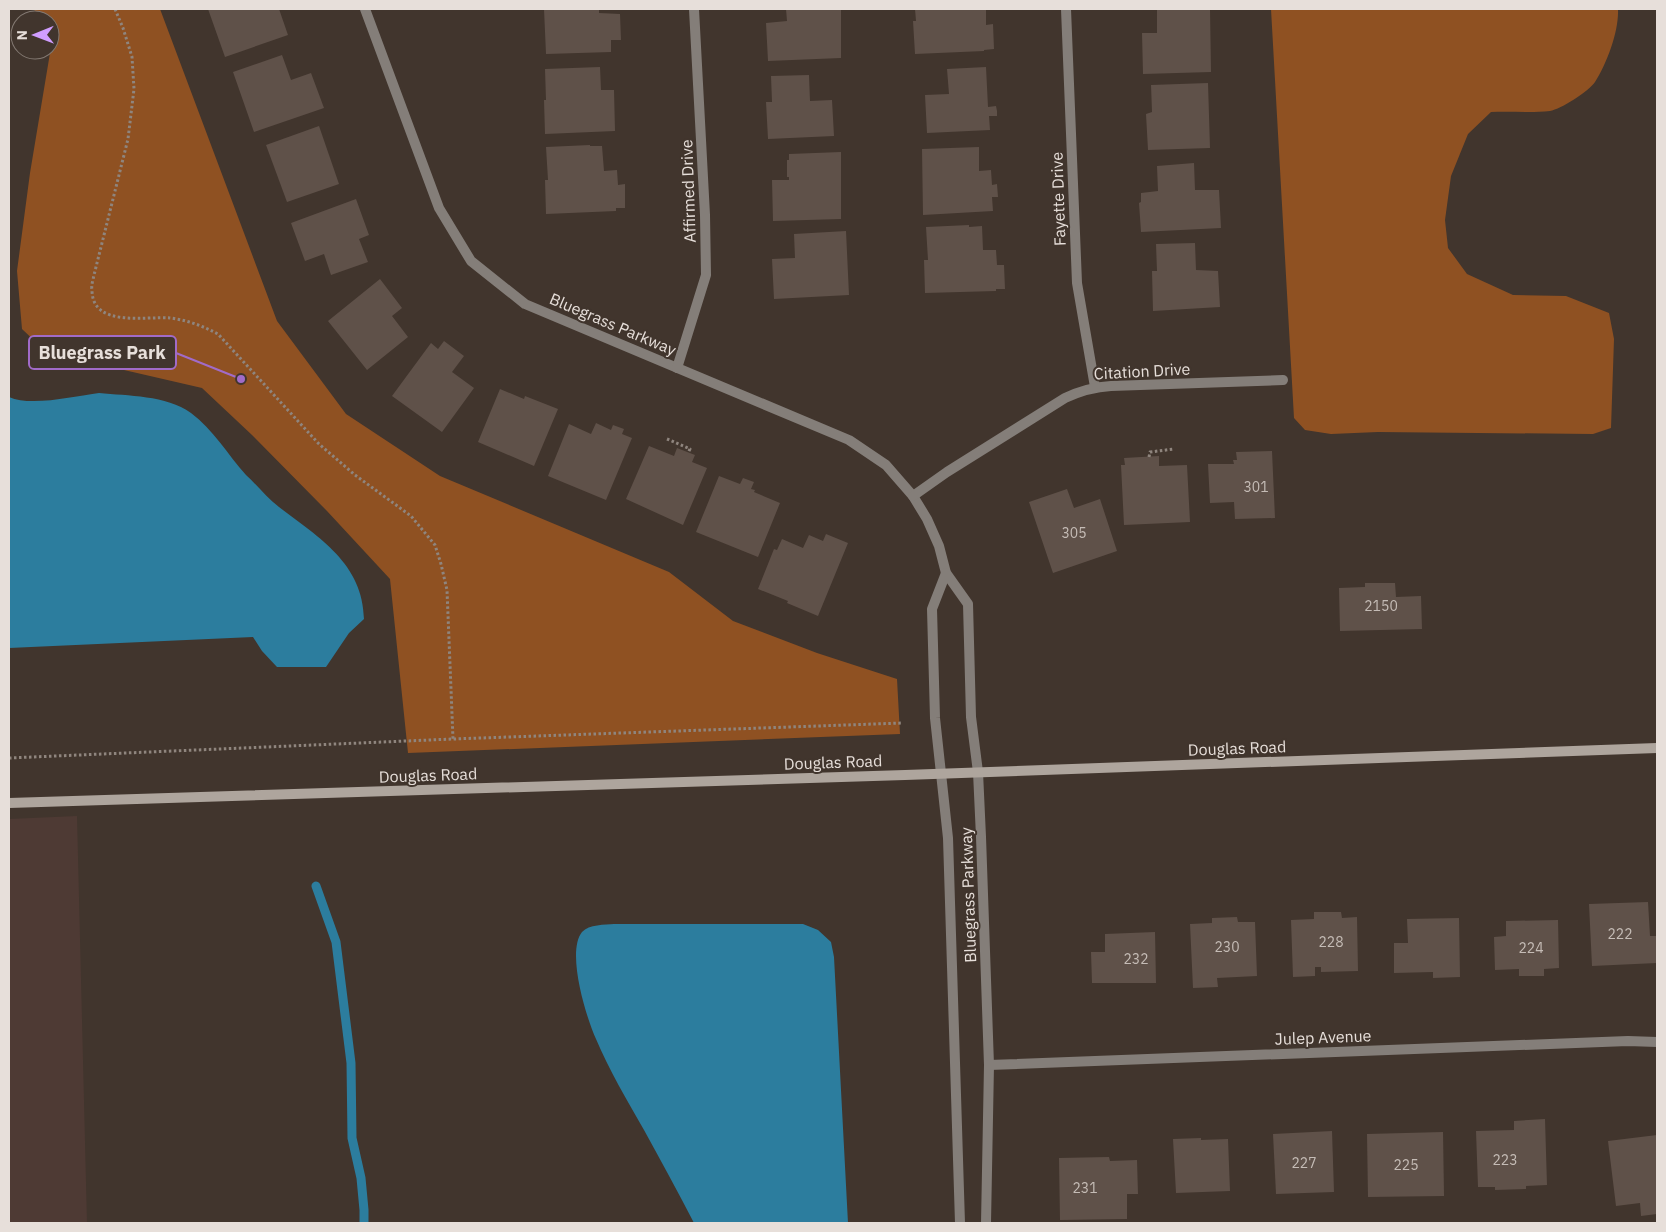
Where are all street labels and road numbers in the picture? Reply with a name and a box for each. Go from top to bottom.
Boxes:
street label: Affirmed Drive [676,139,700,243]
street label: Fayette Drive [1046,151,1070,246]
street label: Bluegrass Parkway [547,288,679,360]
street label: Citation Drive [1093,358,1191,384]
street label: Douglas Road [1187,736,1287,760]
street label: Douglas Road [783,750,883,774]
street label: Douglas Road [378,763,478,787]
street label: Bluegrass Parkway [956,827,980,963]
street label: Julep Avenue [1274,1025,1372,1049]

